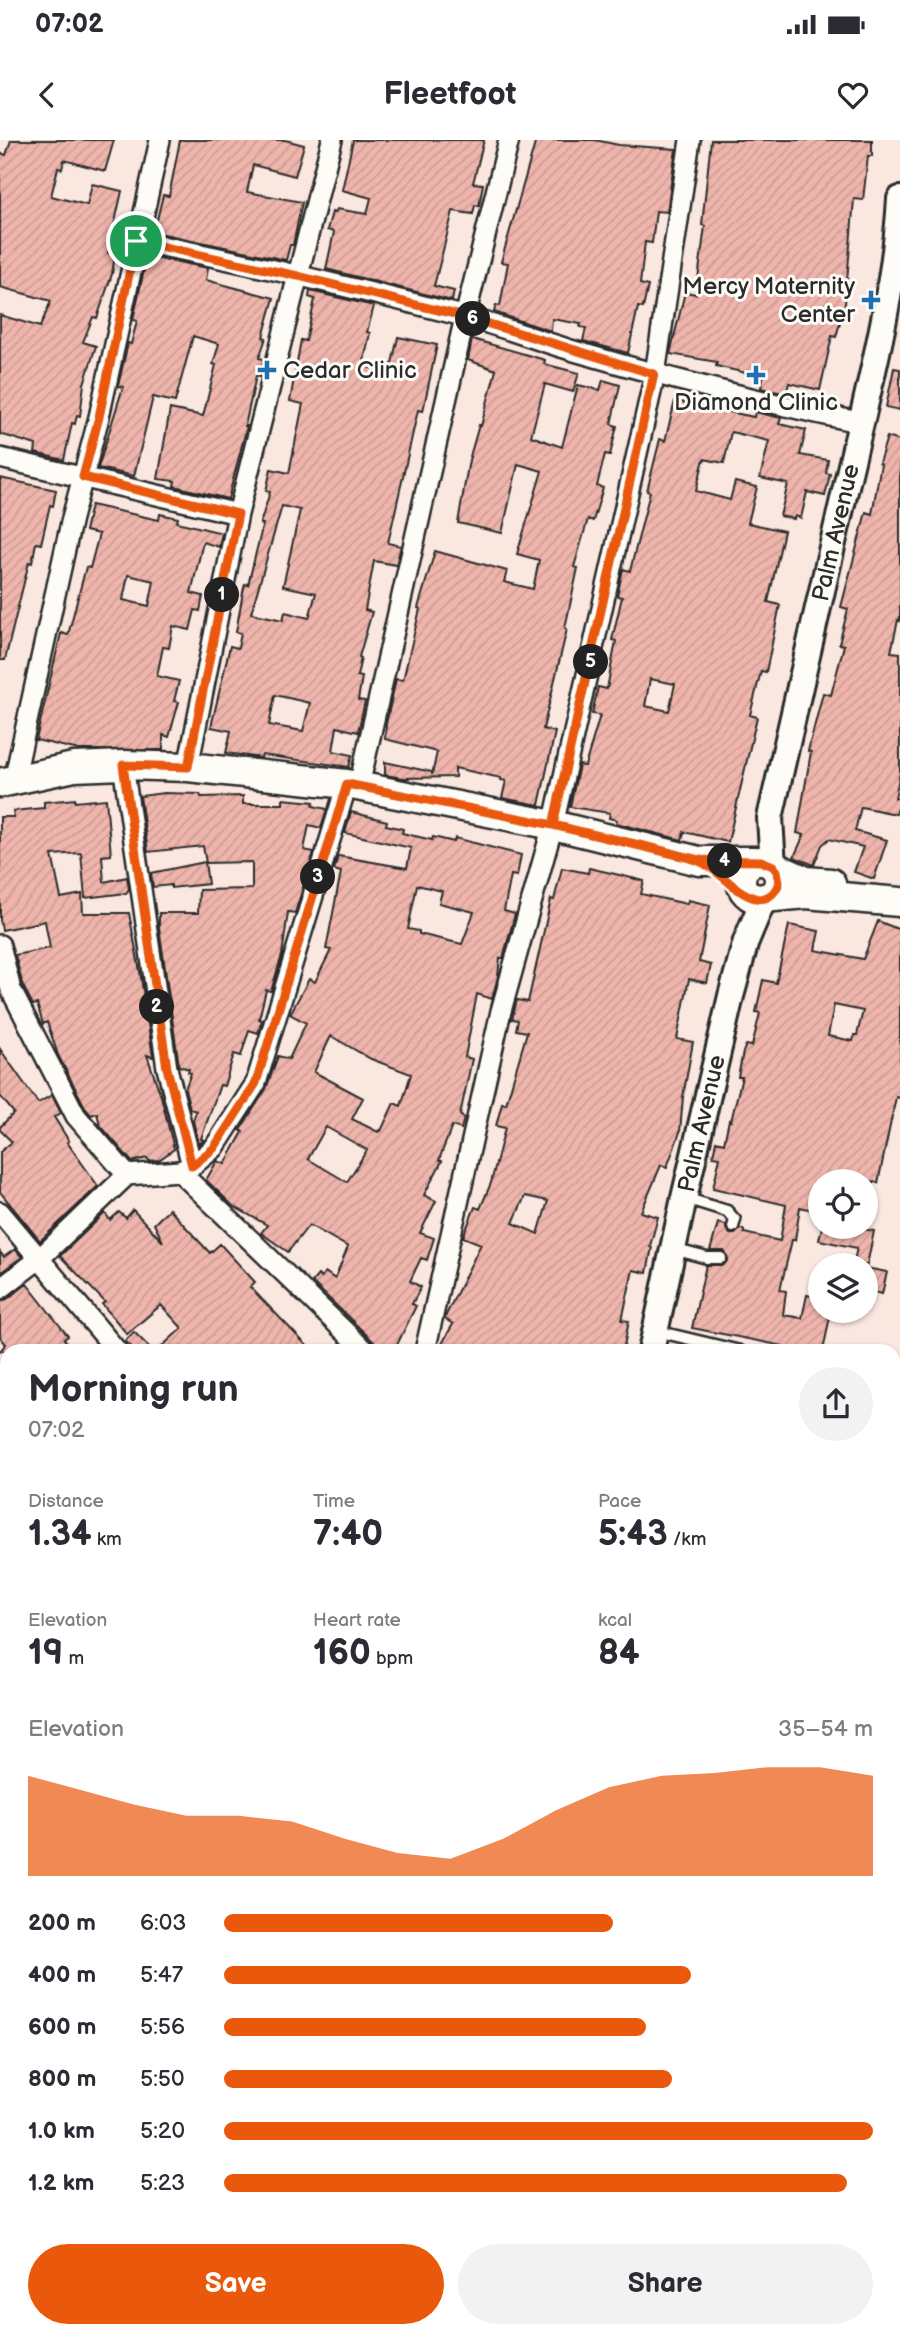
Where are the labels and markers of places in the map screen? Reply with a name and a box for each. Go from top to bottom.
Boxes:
pin [106,211,166,271]
place label: Mercy Maternity Center [682,272,855,329]
marker: Mercy Maternity Center [861,290,881,310]
pin: 6 [456,302,490,336]
place label: Cedar Clinic [283,356,417,385]
marker: Cedar Clinic [257,360,277,380]
marker: Diamond Clinic [746,365,766,385]
place label: Diamond Clinic [674,388,838,417]
pin: 1 [204,578,240,612]
pin: 5 [574,644,608,680]
pin: 4 [708,844,742,878]
pin: 3 [300,860,336,894]
pin: 2 [140,990,174,1024]

